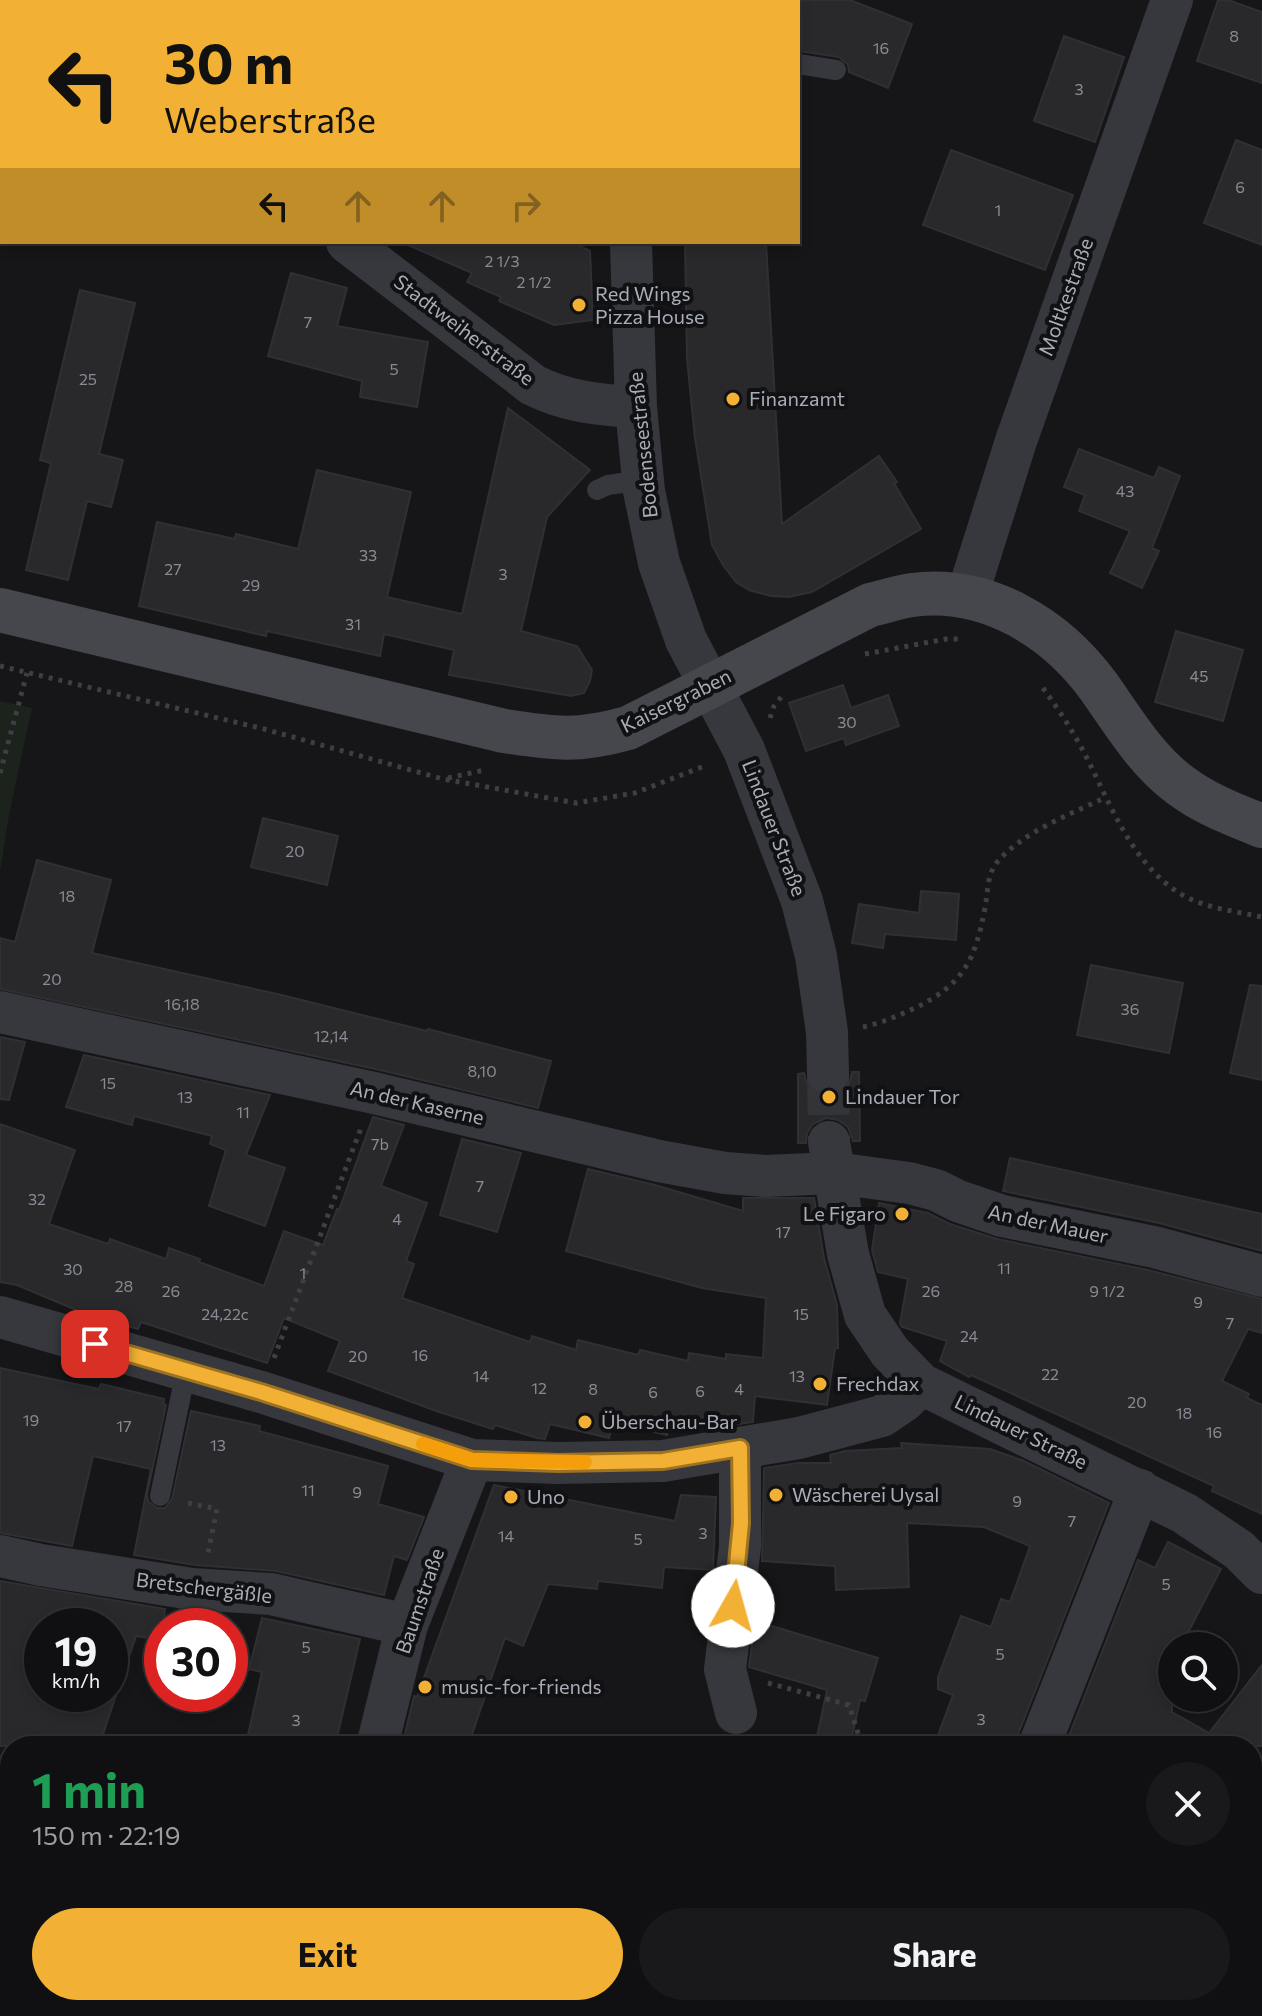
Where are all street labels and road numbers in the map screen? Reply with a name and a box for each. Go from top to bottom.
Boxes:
street label: Moltkestraße [1033,235,1097,359]
street label: Stadtweiherstraße [390,269,539,390]
street label: Bodenseestraße [622,371,662,519]
street label: Kaisergraben [617,663,735,737]
street label: Lindauer Straße [738,756,812,899]
street label: An der Kaserne [348,1075,486,1129]
street label: An der Mauer [986,1199,1110,1247]
street label: Lindauer Straße [951,1389,1092,1474]
street label: Baumstraße [390,1545,448,1657]
street label: Bretschergäßle [135,1567,274,1607]

